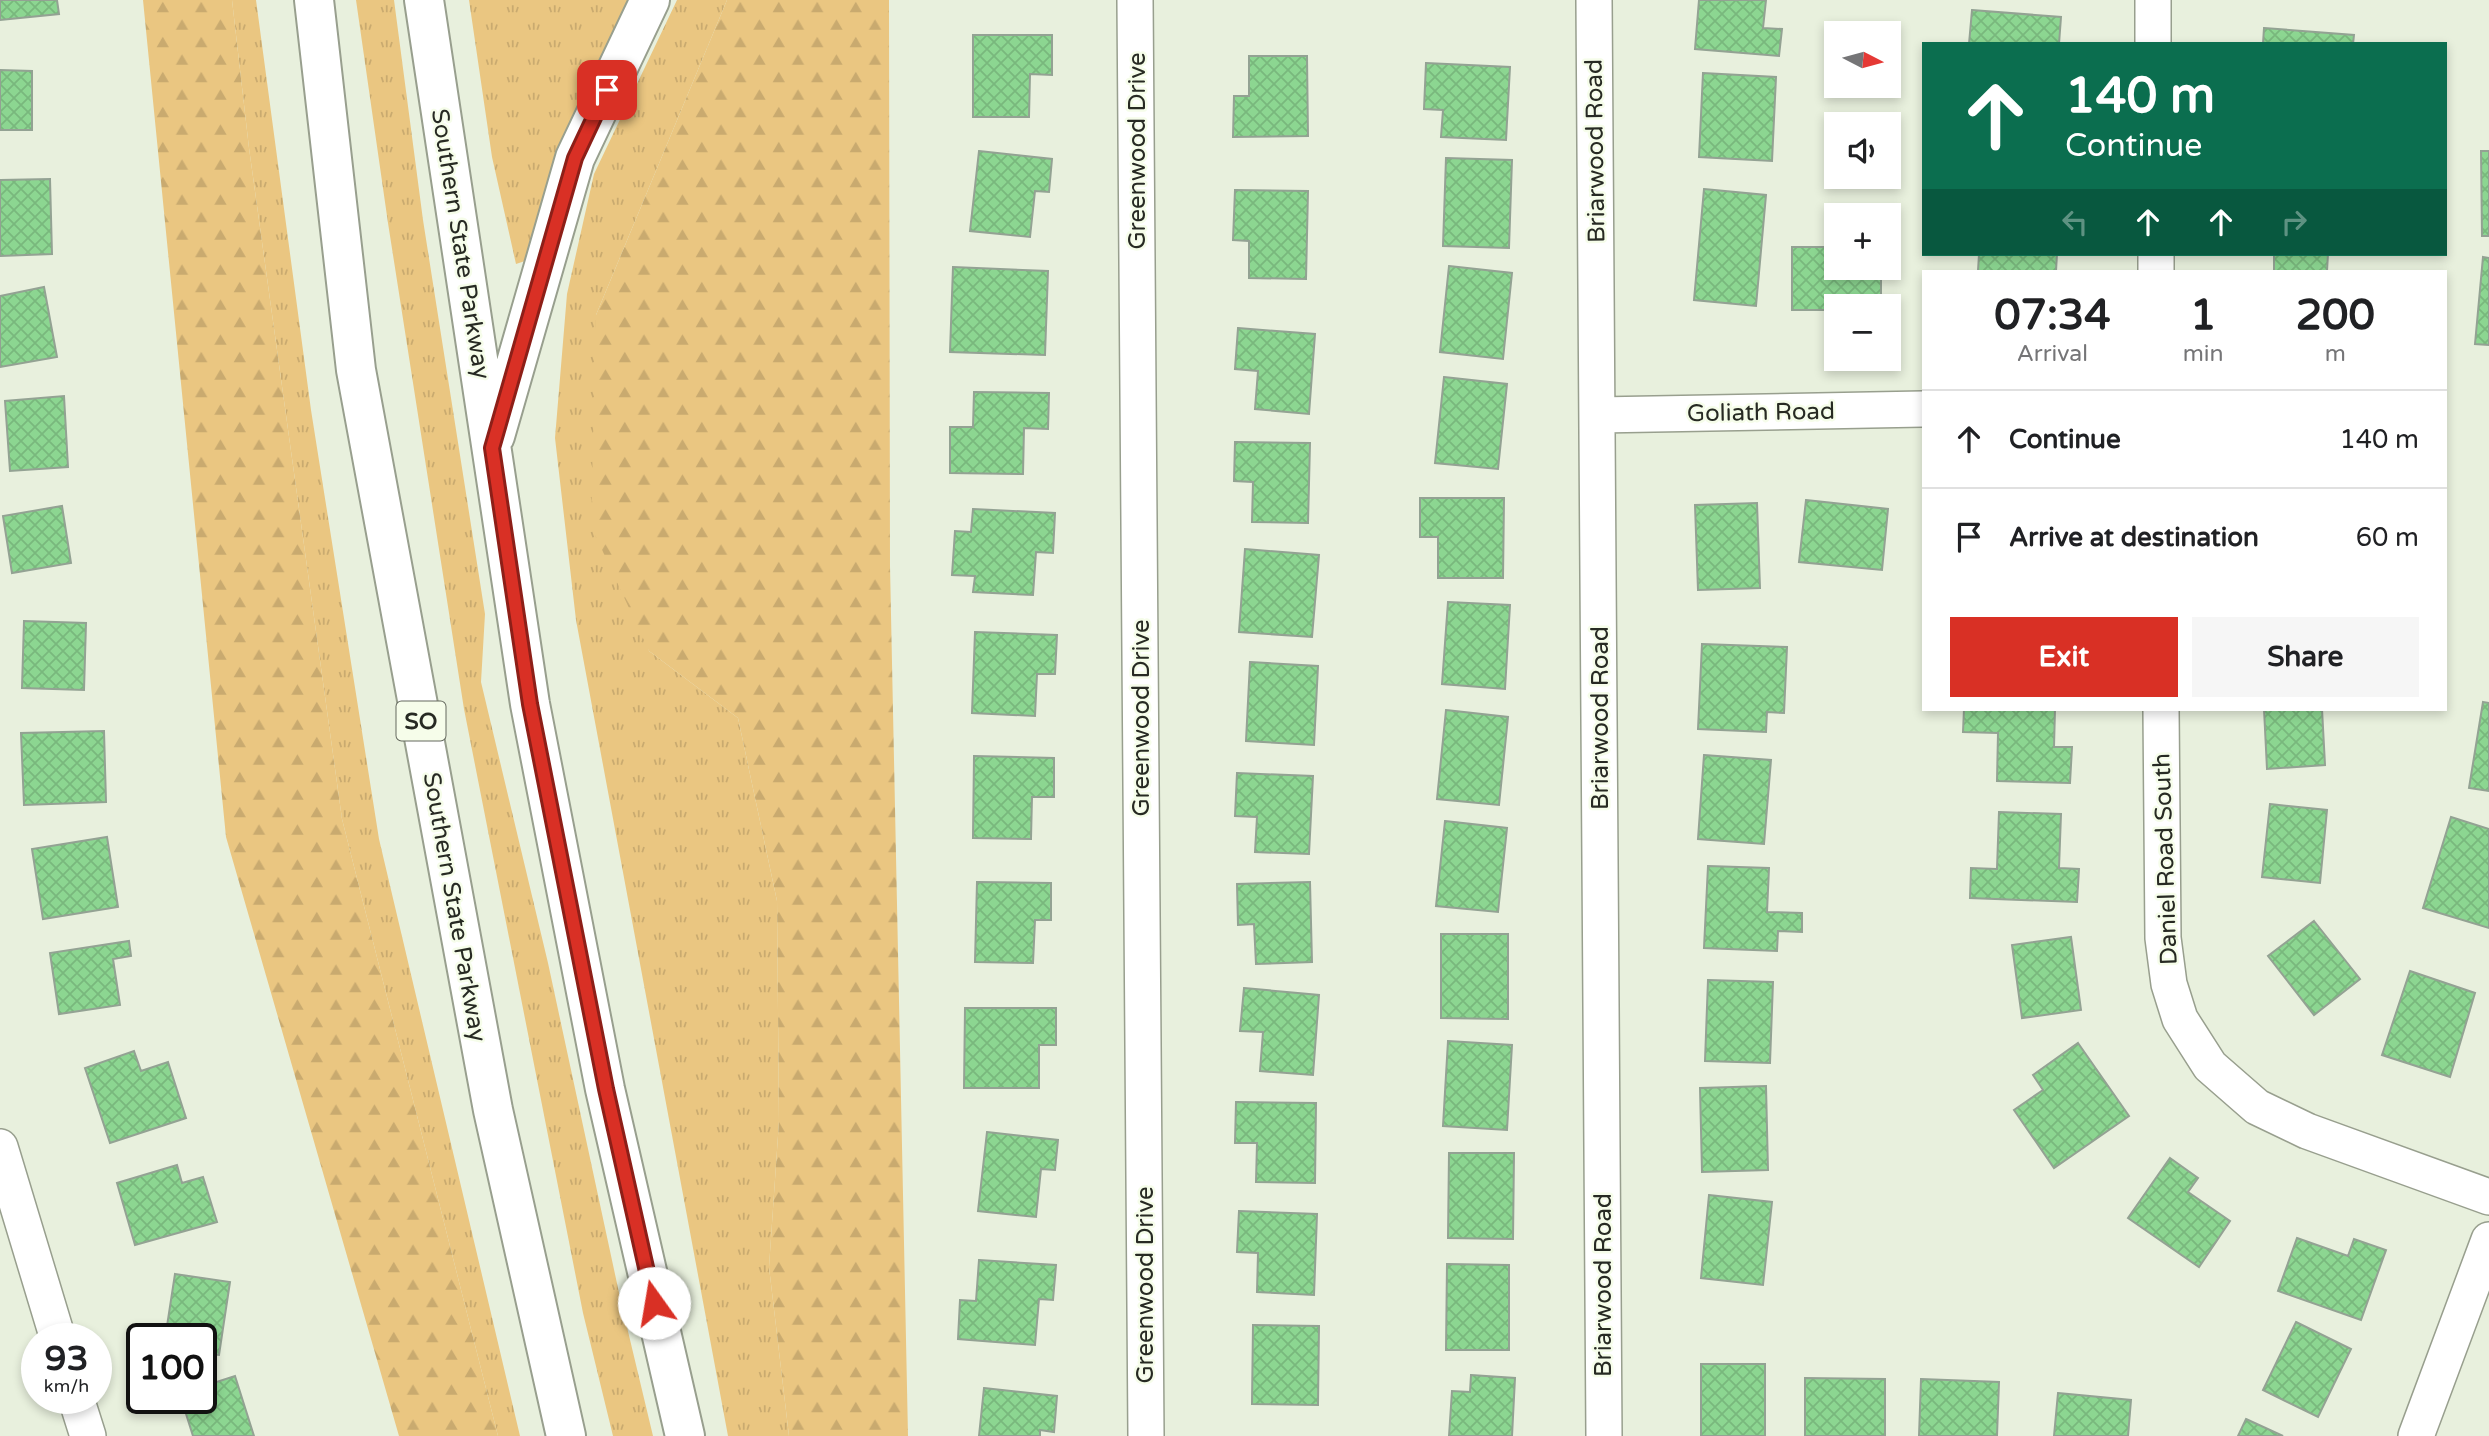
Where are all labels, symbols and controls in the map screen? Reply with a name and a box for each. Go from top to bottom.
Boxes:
north arrow [1824,21,1900,98]
map controls [1824,21,1901,371]
street label: Greenwood Drive [1123,52,1152,250]
street label: Briarwood Road [1579,59,1612,243]
pin [577,60,637,120]
text: 140 m [2065,67,2215,126]
icon: ahead [1950,70,2041,161]
icon: arrive [588,71,626,109]
street label: Southern State Parkway [425,107,496,381]
button: sound [1824,112,1901,189]
text: Continue [2065,127,2202,165]
button: + [1824,203,1901,280]
icon: left [2056,203,2094,241]
icon: ahead [2129,203,2167,241]
icon: ahead [2202,203,2240,241]
icon: right [2275,203,2313,241]
text: 07:34 [1994,290,2111,341]
text: 1 [2190,290,2216,341]
text: 200 [2296,290,2375,341]
button: − [1824,294,1901,371]
text: Arrival [2017,340,2088,368]
text: min [2183,340,2224,368]
text: m [2325,340,2346,368]
street label: Goliath Road [1687,397,1835,428]
icon: ahead [1950,420,1988,458]
text: Continue [2009,424,2121,455]
text: 140 m [2339,424,2419,455]
icon: arrive [1950,518,1988,556]
text: Arrive at destination [2009,522,2259,553]
text: 60 m [2356,522,2419,553]
button: Exit [1950,617,2178,697]
button: Share [2192,617,2419,697]
street label: Greenwood Drive [1127,619,1156,817]
street label: Briarwood Road [1586,626,1615,810]
road number: SO [396,702,446,740]
street label: Daniel Road South [2147,753,2184,965]
street label: Southern State Parkway [417,770,493,1044]
street label: Greenwood Drive [1131,1186,1160,1384]
street label: Briarwood Road [1589,1193,1618,1377]
position arrow [617,1266,691,1340]
speed limit sign: 100 [126,1323,217,1414]
text: 93 [45,1338,88,1380]
text: km/h [44,1375,89,1397]

